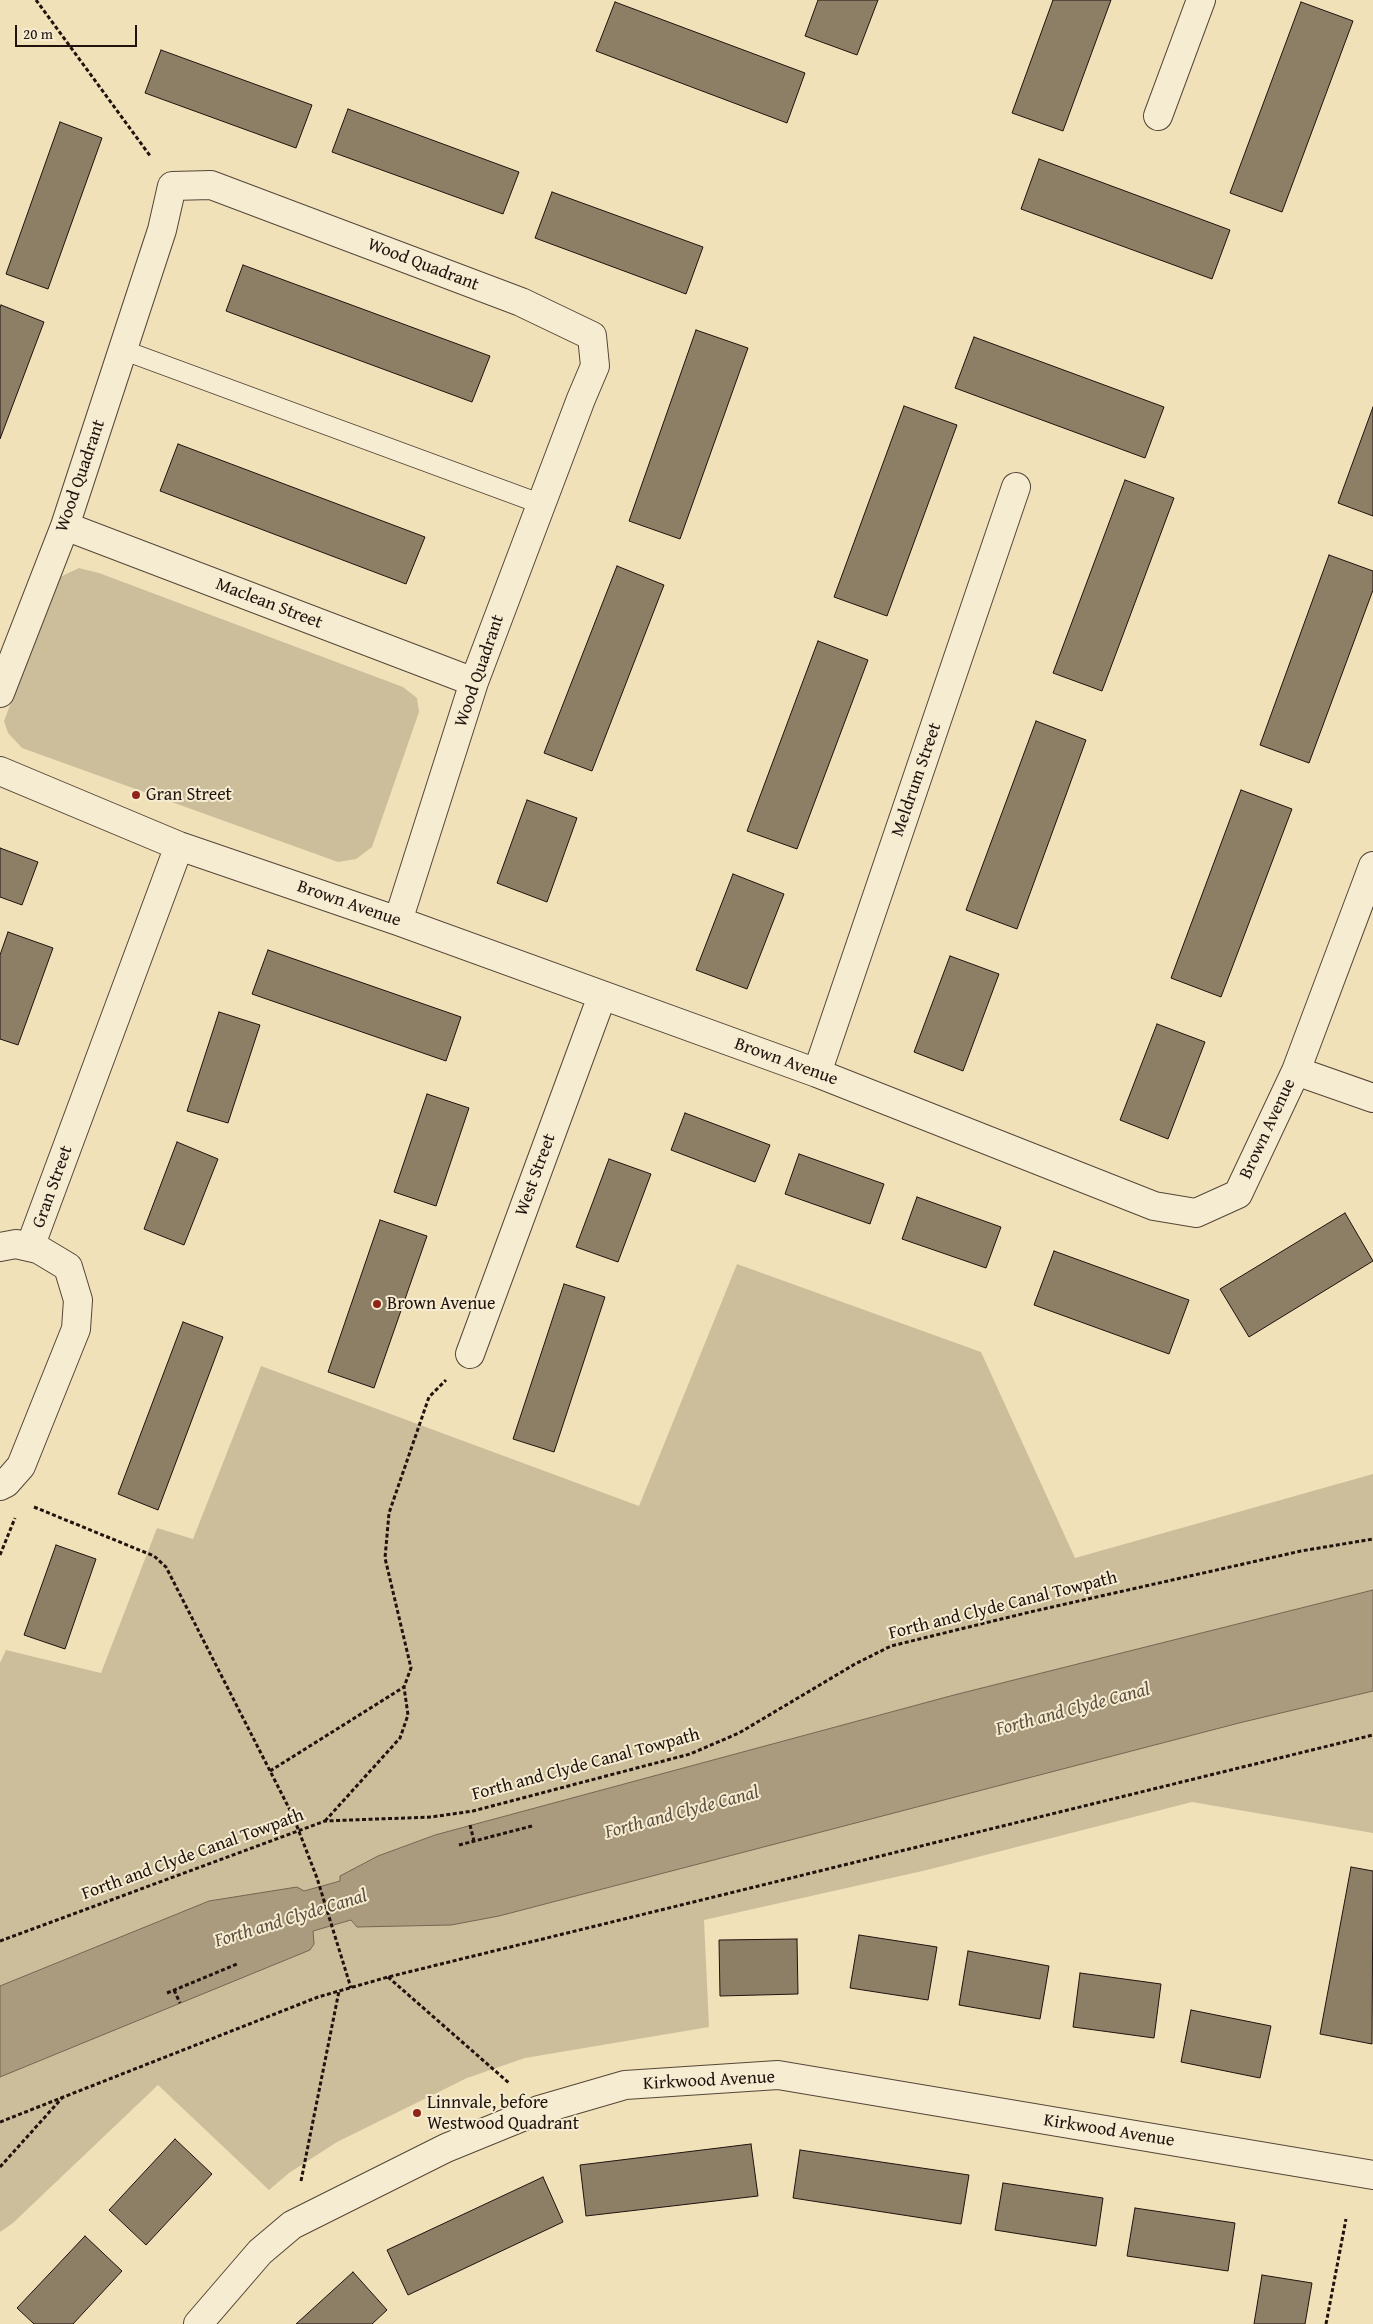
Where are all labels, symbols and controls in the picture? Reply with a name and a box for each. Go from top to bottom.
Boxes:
scale bar [18,15,140,47]
text: 20 m [23,23,53,44]
street label: Wood Quadrant [364,234,482,296]
street label: Wood Quadrant [52,417,110,535]
street label: Maclean Street [213,574,325,634]
street label: Wood Quadrant [451,612,509,730]
street label: Meldrum Street [887,720,947,840]
place label: Gran Street [146,784,232,806]
marker: Gran Street [130,789,142,801]
street label: Brown Avenue [294,876,404,932]
street label: Brown Avenue [731,1033,841,1091]
street label: Brown Avenue [1235,1075,1301,1183]
street label: West Street [511,1131,561,1219]
street label: Gran Street [28,1143,78,1231]
place label: Brown Avenue [387,1293,495,1315]
marker: Brown Avenue [371,1298,383,1310]
street label: Forth and Clyde Canal Towpath [886,1567,1120,1645]
water label: Forth and Clyde Canal [994,1679,1152,1741]
street label: Forth and Clyde Canal Towpath [470,1724,702,1806]
water label: Forth and Clyde Canal [603,1782,761,1844]
street label: Forth and Clyde Canal Towpath [79,1805,307,1905]
water label: Forth and Clyde Canal [212,1885,370,1953]
street label: Kirkwood Avenue [643,2067,775,2095]
place label: Linnvale, before Westwood Quadrant [427,2092,579,2134]
marker: Linnvale, before Westwood Quadrant [411,2107,423,2119]
street label: Kirkwood Avenue [1042,2110,1176,2152]

